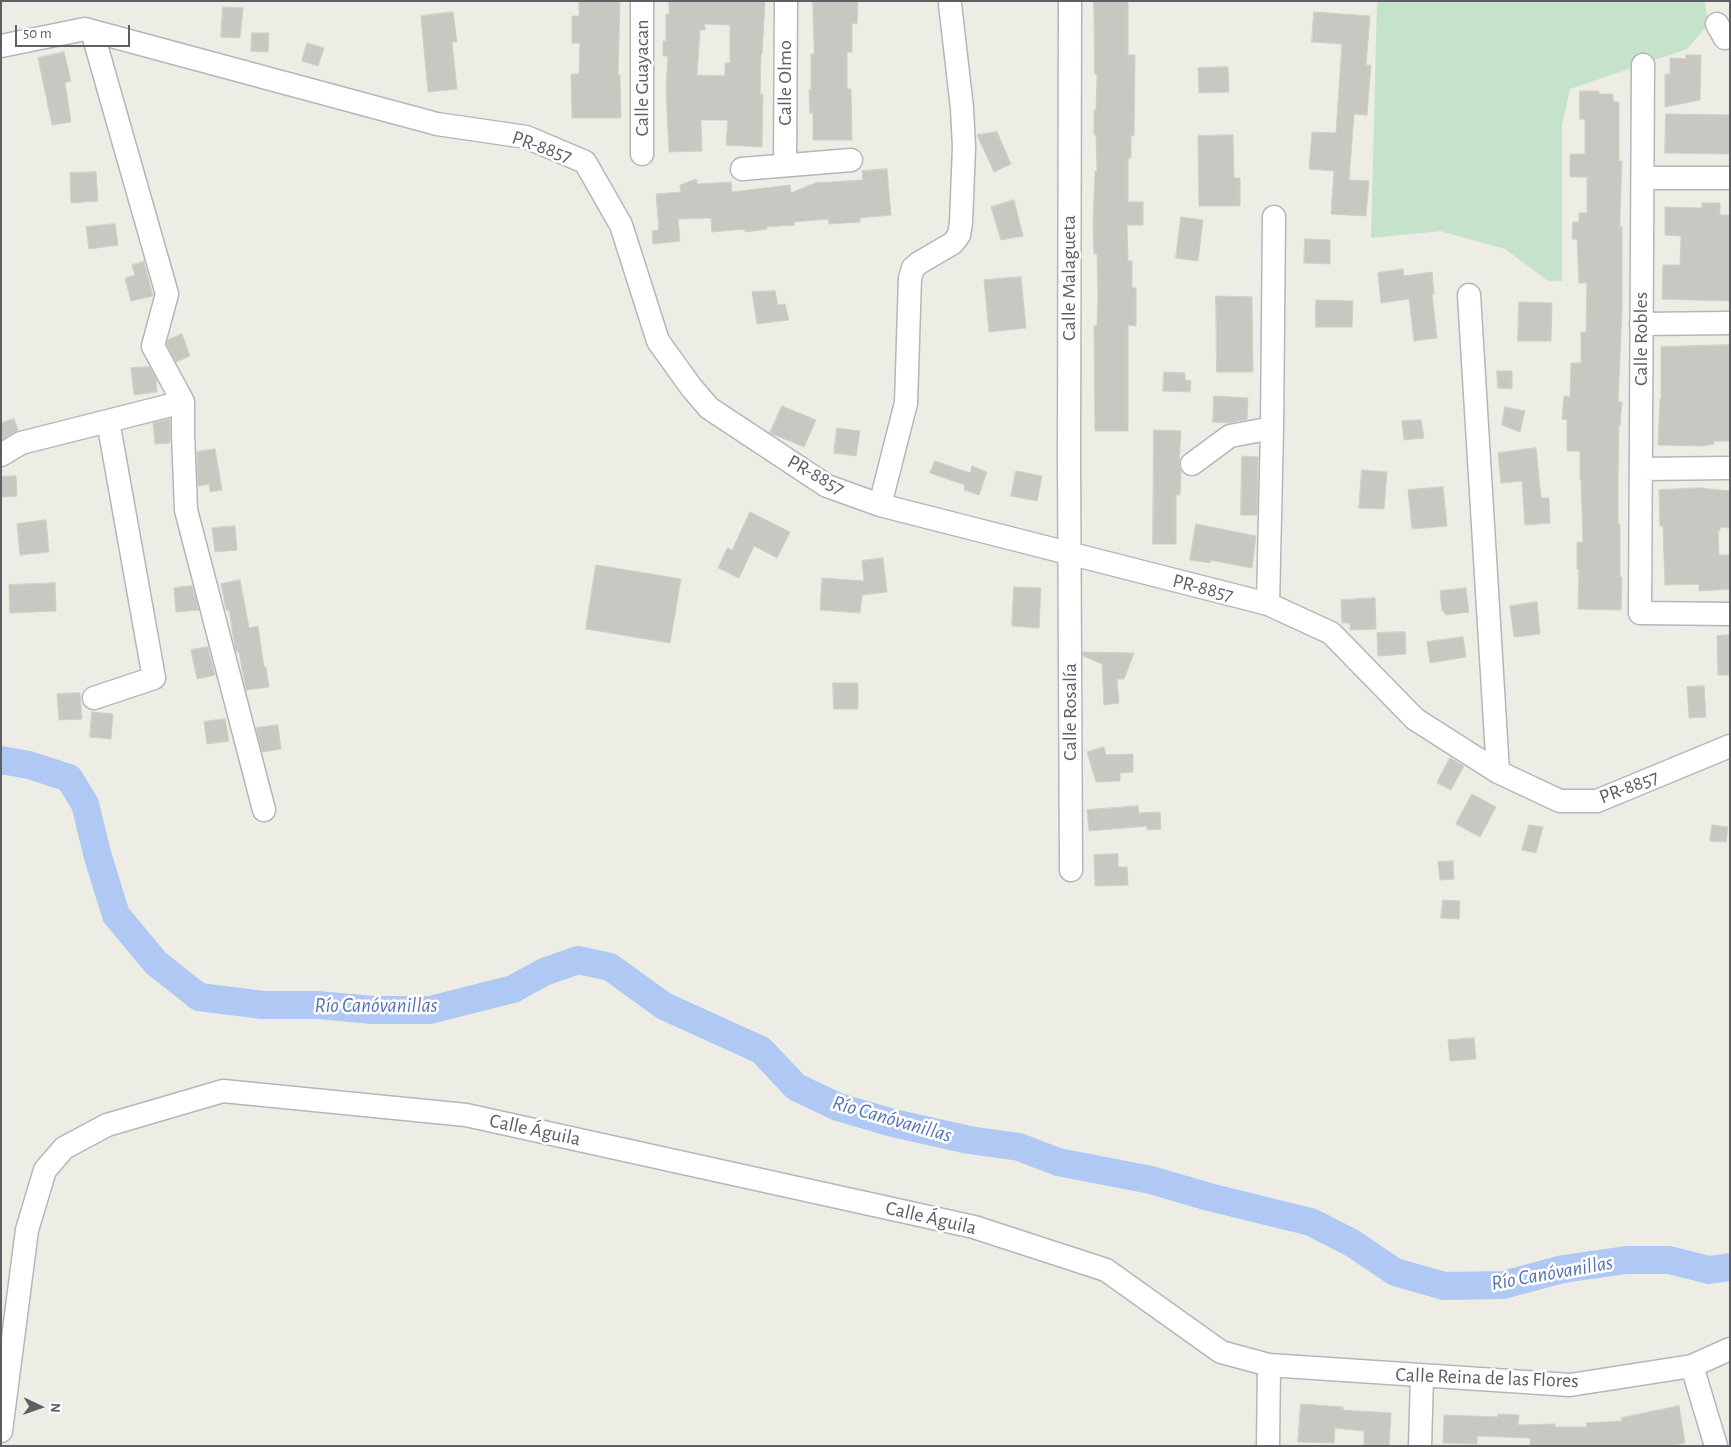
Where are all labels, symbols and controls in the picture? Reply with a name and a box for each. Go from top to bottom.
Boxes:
scale bar [18,15,132,47]
street label: Calle Guayacan [630,19,654,137]
text: 50 m [23,26,52,41]
street label: Calle Olmo [773,40,797,126]
street label: PR-8857 [509,126,575,168]
street label: Calle Malagueta [1057,215,1081,341]
street label: Calle Robles [1629,292,1653,386]
street label: PR-8857 [783,449,849,501]
street label: PR-8857 [1170,569,1236,607]
street label: Calle Rosalía [1058,663,1082,761]
street label: PR-8857 [1596,765,1662,809]
water label: Río Canóvanillas [315,993,437,1019]
water label: Río Canóvanillas [829,1090,955,1148]
street label: Calle Águila [487,1109,583,1151]
street label: Calle Águila [883,1196,979,1240]
water label: Río Canóvanillas [1489,1250,1615,1296]
street label: Calle Reina de las Flores [1395,1363,1579,1393]
north arrow [15,1382,65,1432]
text: N [48,1403,62,1413]

